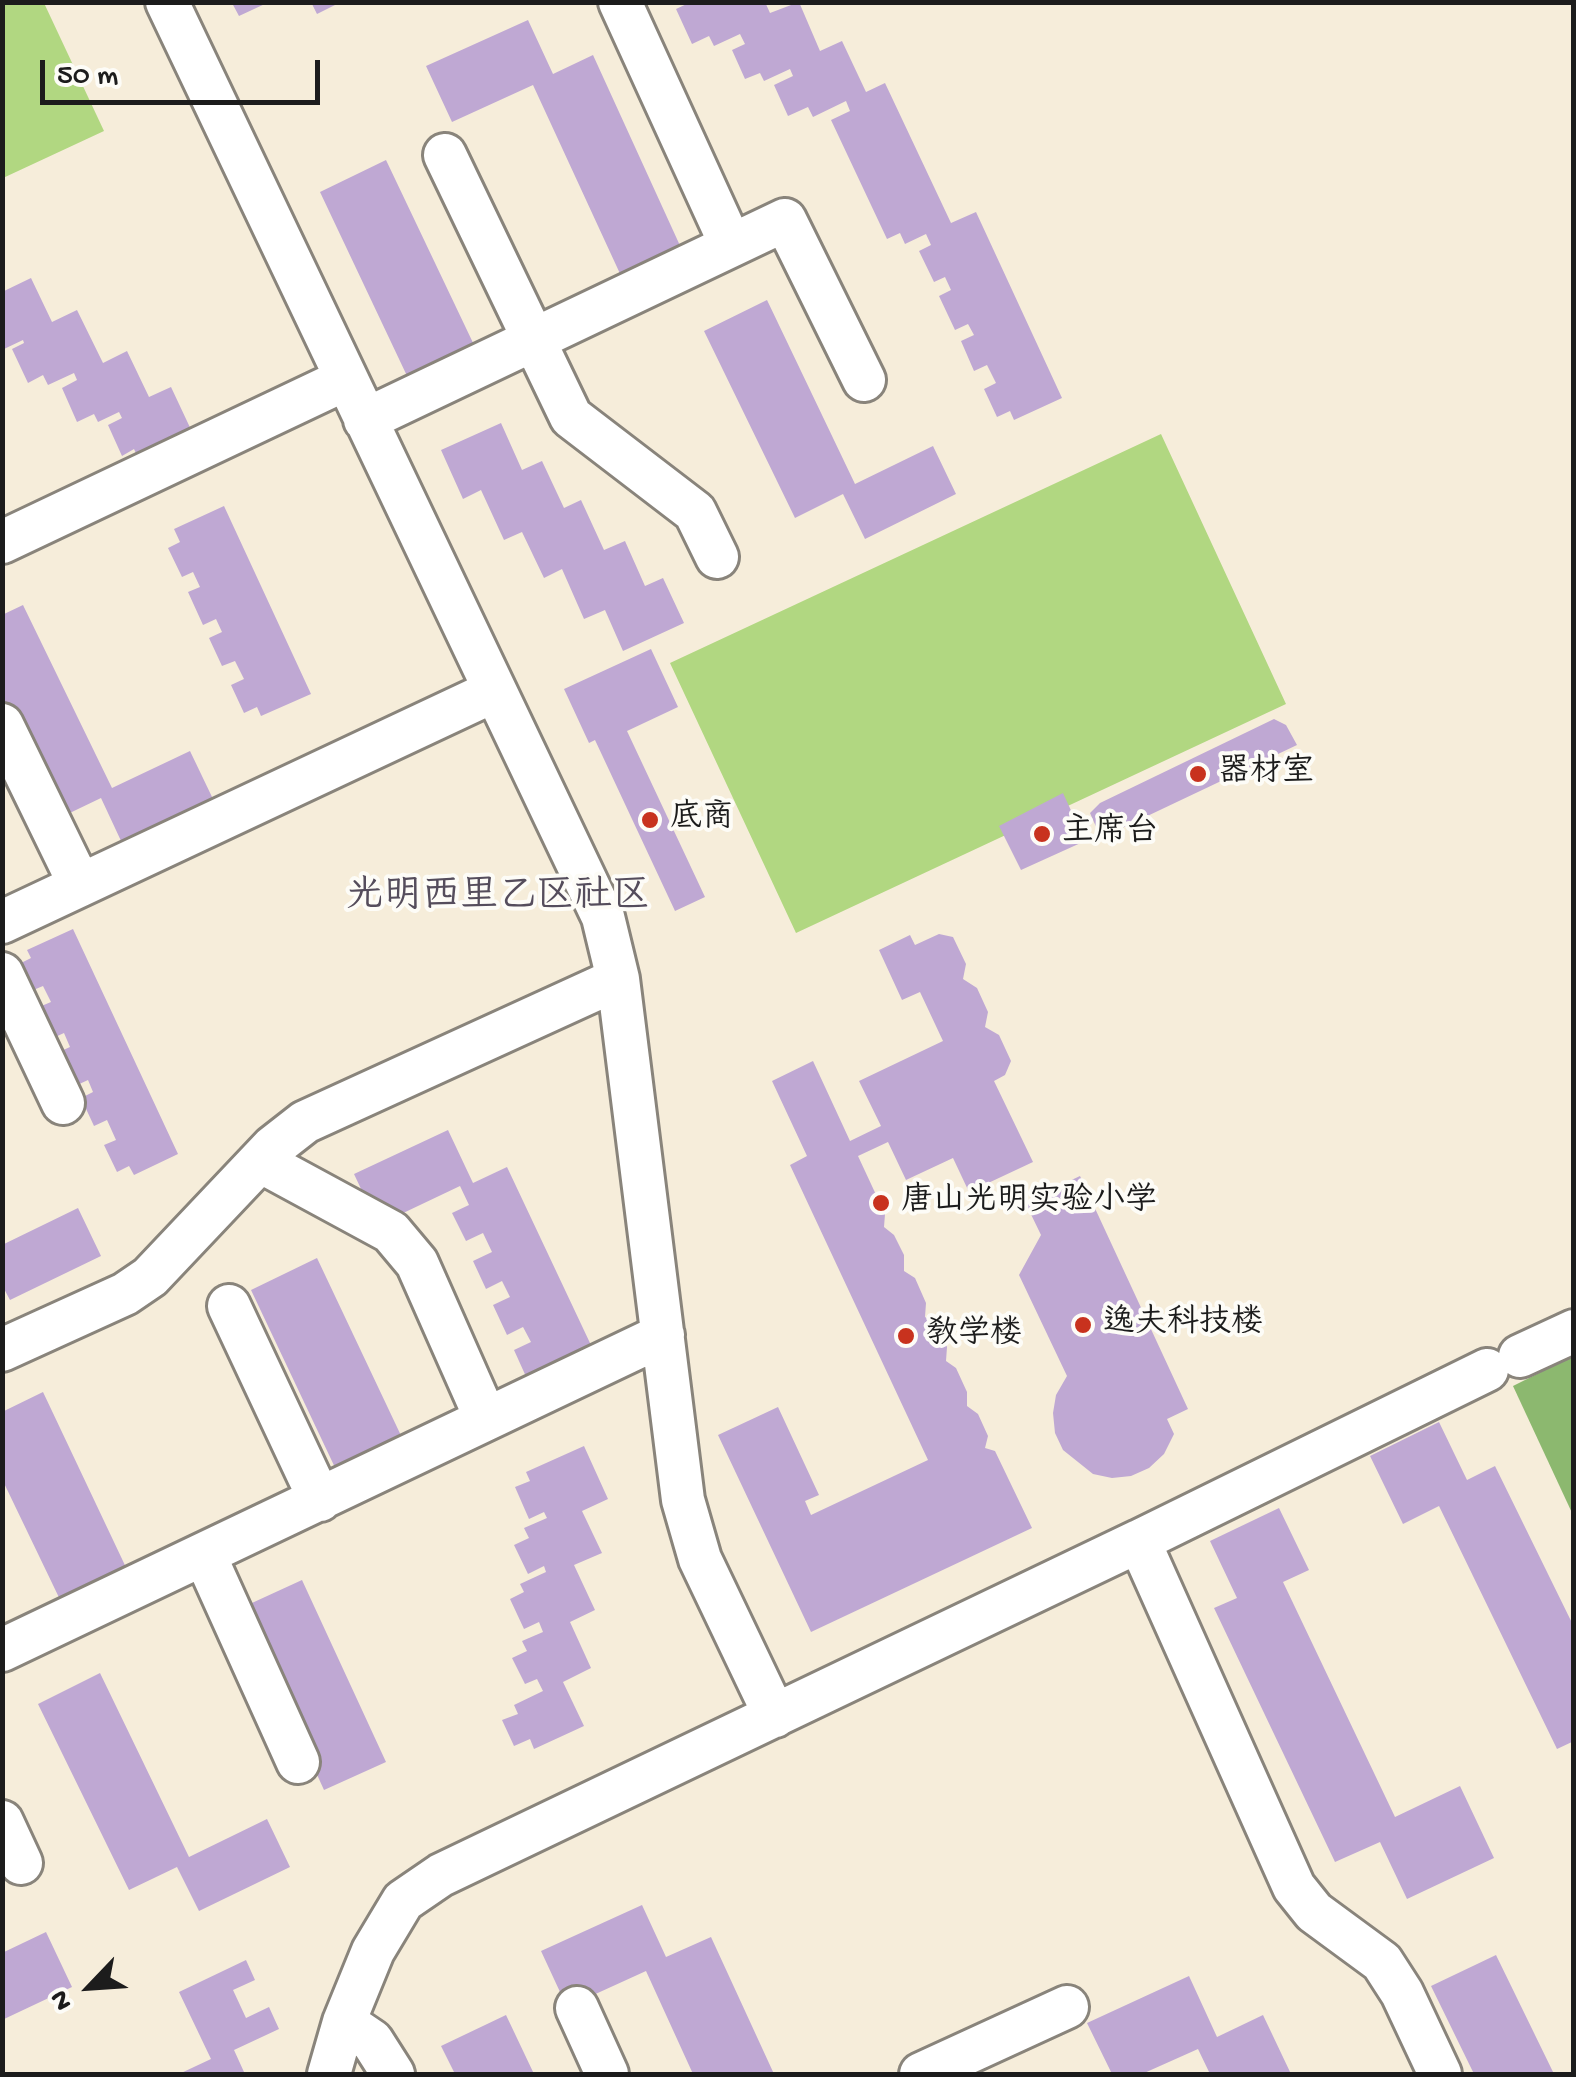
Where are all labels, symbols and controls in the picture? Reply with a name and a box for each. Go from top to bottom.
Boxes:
scale bar [45,40,325,102]
text: 50 m [57,60,118,95]
place label: 器材室 [1218,755,1314,793]
marker: 器材室 [1187,763,1209,785]
place label: 底商 [670,801,734,839]
marker: 底商 [639,809,661,831]
place label: 主席台 [1062,815,1158,853]
marker: 主席台 [1031,823,1053,845]
district label: 光明西里乙区社区 [346,876,650,922]
place label: 唐山光明实验小学 [901,1184,1157,1222]
marker: 唐山光明实验小学 [870,1192,892,1214]
place label: 逸夫科技楼 [1103,1306,1263,1344]
marker: 逸夫科技楼 [1072,1314,1094,1336]
place label: 教学楼 [926,1317,1022,1355]
marker: 教学楼 [895,1325,917,1347]
north arrow [40,1937,140,2037]
text: N [44,1985,81,2015]

